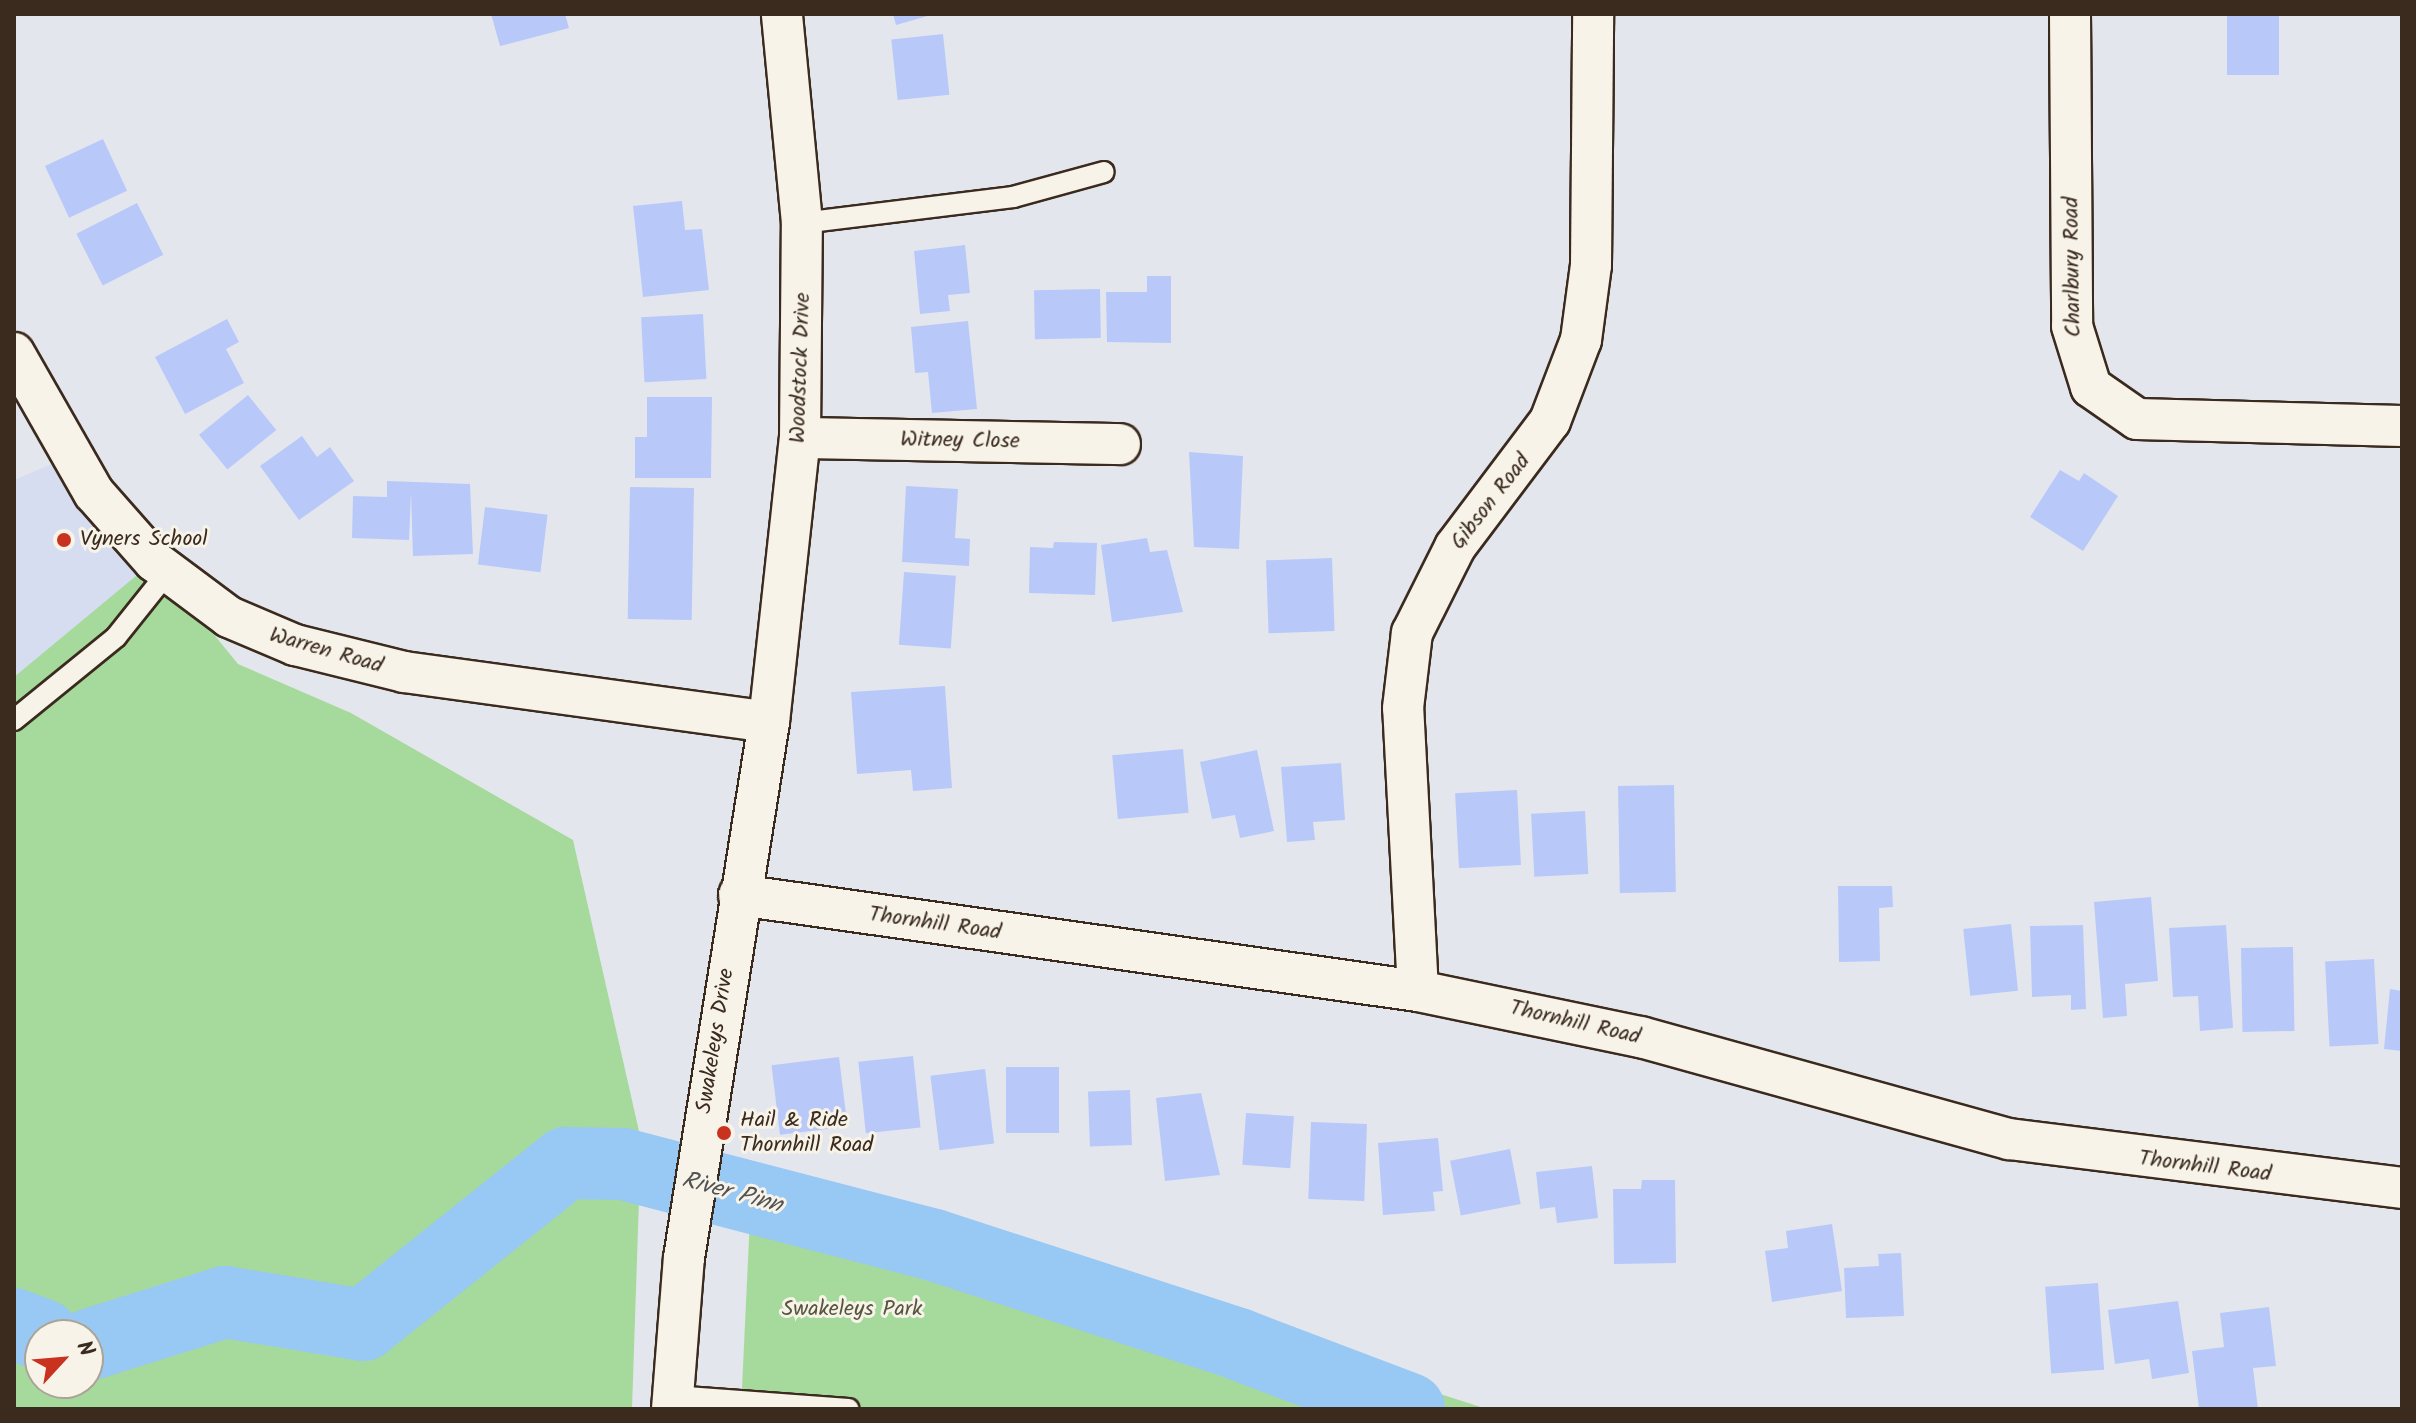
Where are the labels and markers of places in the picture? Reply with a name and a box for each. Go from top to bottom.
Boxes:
place label: Vyners School [80,527,208,553]
marker: Vyners School [55,531,73,549]
place label: Hail & Ride Thornhill Road [740,1107,873,1158]
marker: Hail & Ride Thornhill Road [715,1124,733,1142]

